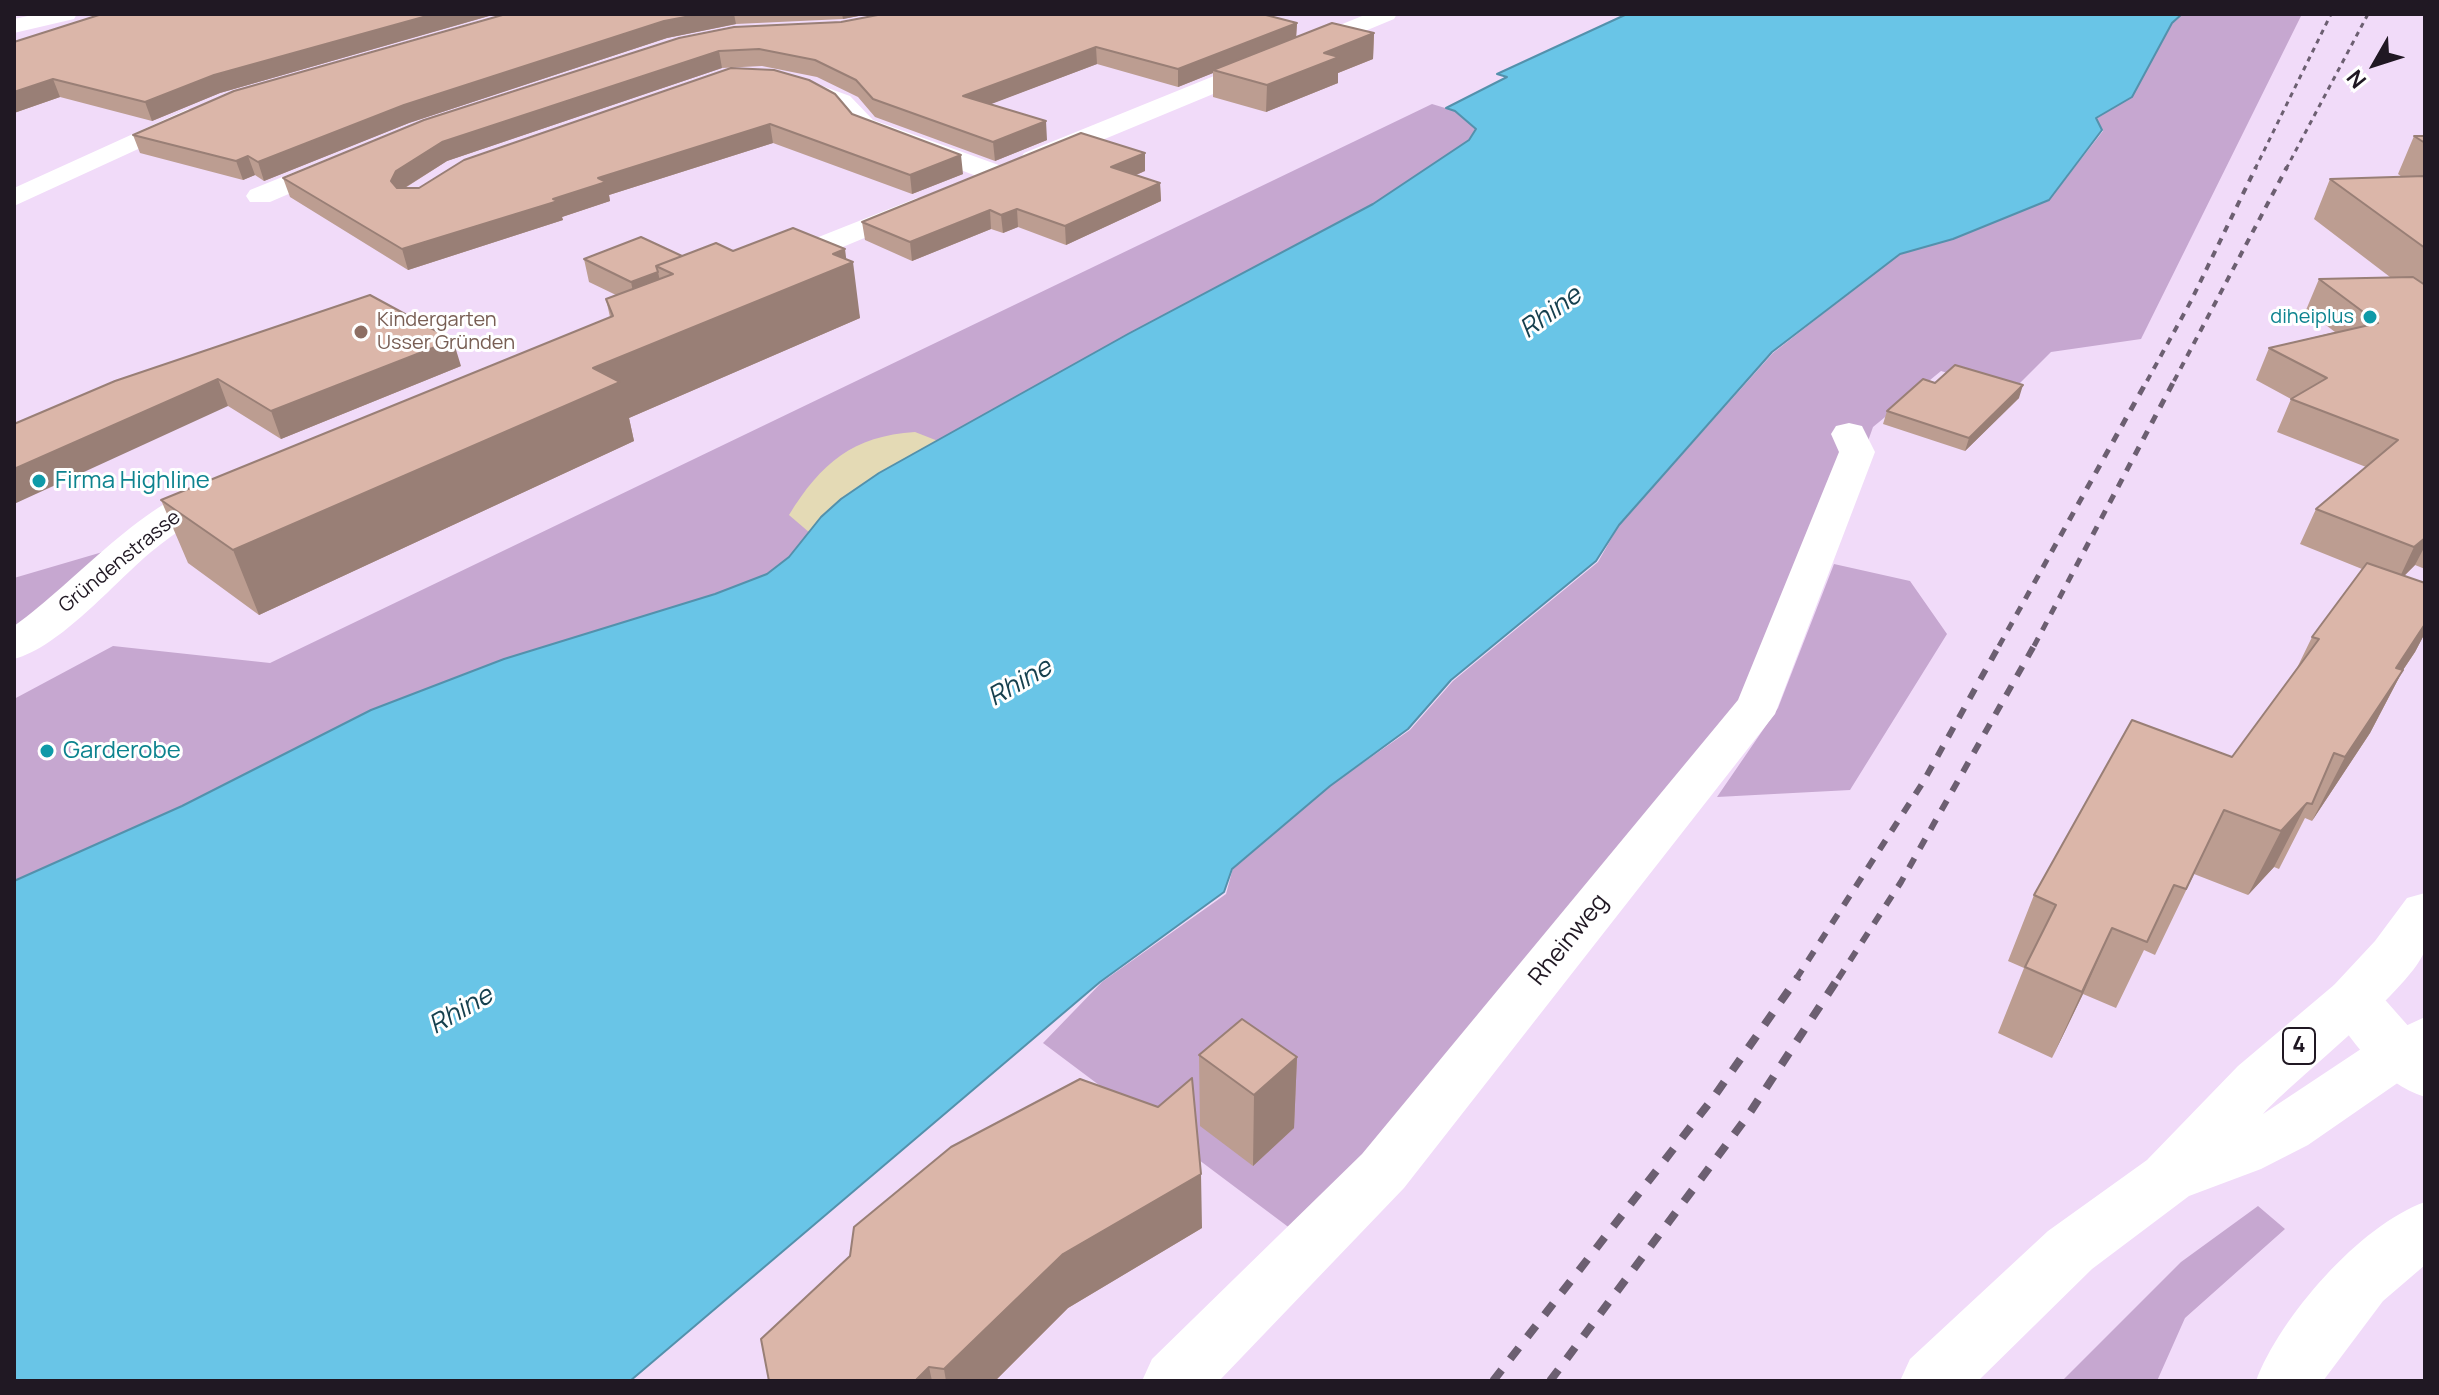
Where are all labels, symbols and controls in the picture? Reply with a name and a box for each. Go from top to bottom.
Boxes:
north arrow [2335,24,2415,104]
text: N [2340,64,2373,95]
water label: Rhine [1514,280,1588,346]
place label: diheiplus [2270,305,2354,329]
place label: Kindergarten Usser Gründen [377,308,515,355]
marker: diheiplus [2361,308,2379,326]
marker: Kindergarten Usser Gründen [352,323,370,341]
place label: Firma Highline [55,467,210,495]
marker: Firma Highline [30,472,48,490]
street label: Gründenstrasse [54,506,186,618]
water label: Rhine [983,652,1057,714]
place label: Garderobe [63,737,181,765]
marker: Garderobe [38,742,56,760]
street label: Rheinweg [1523,888,1615,992]
water label: Rhine [424,980,498,1042]
road number: 4 [2283,1028,2315,1064]

